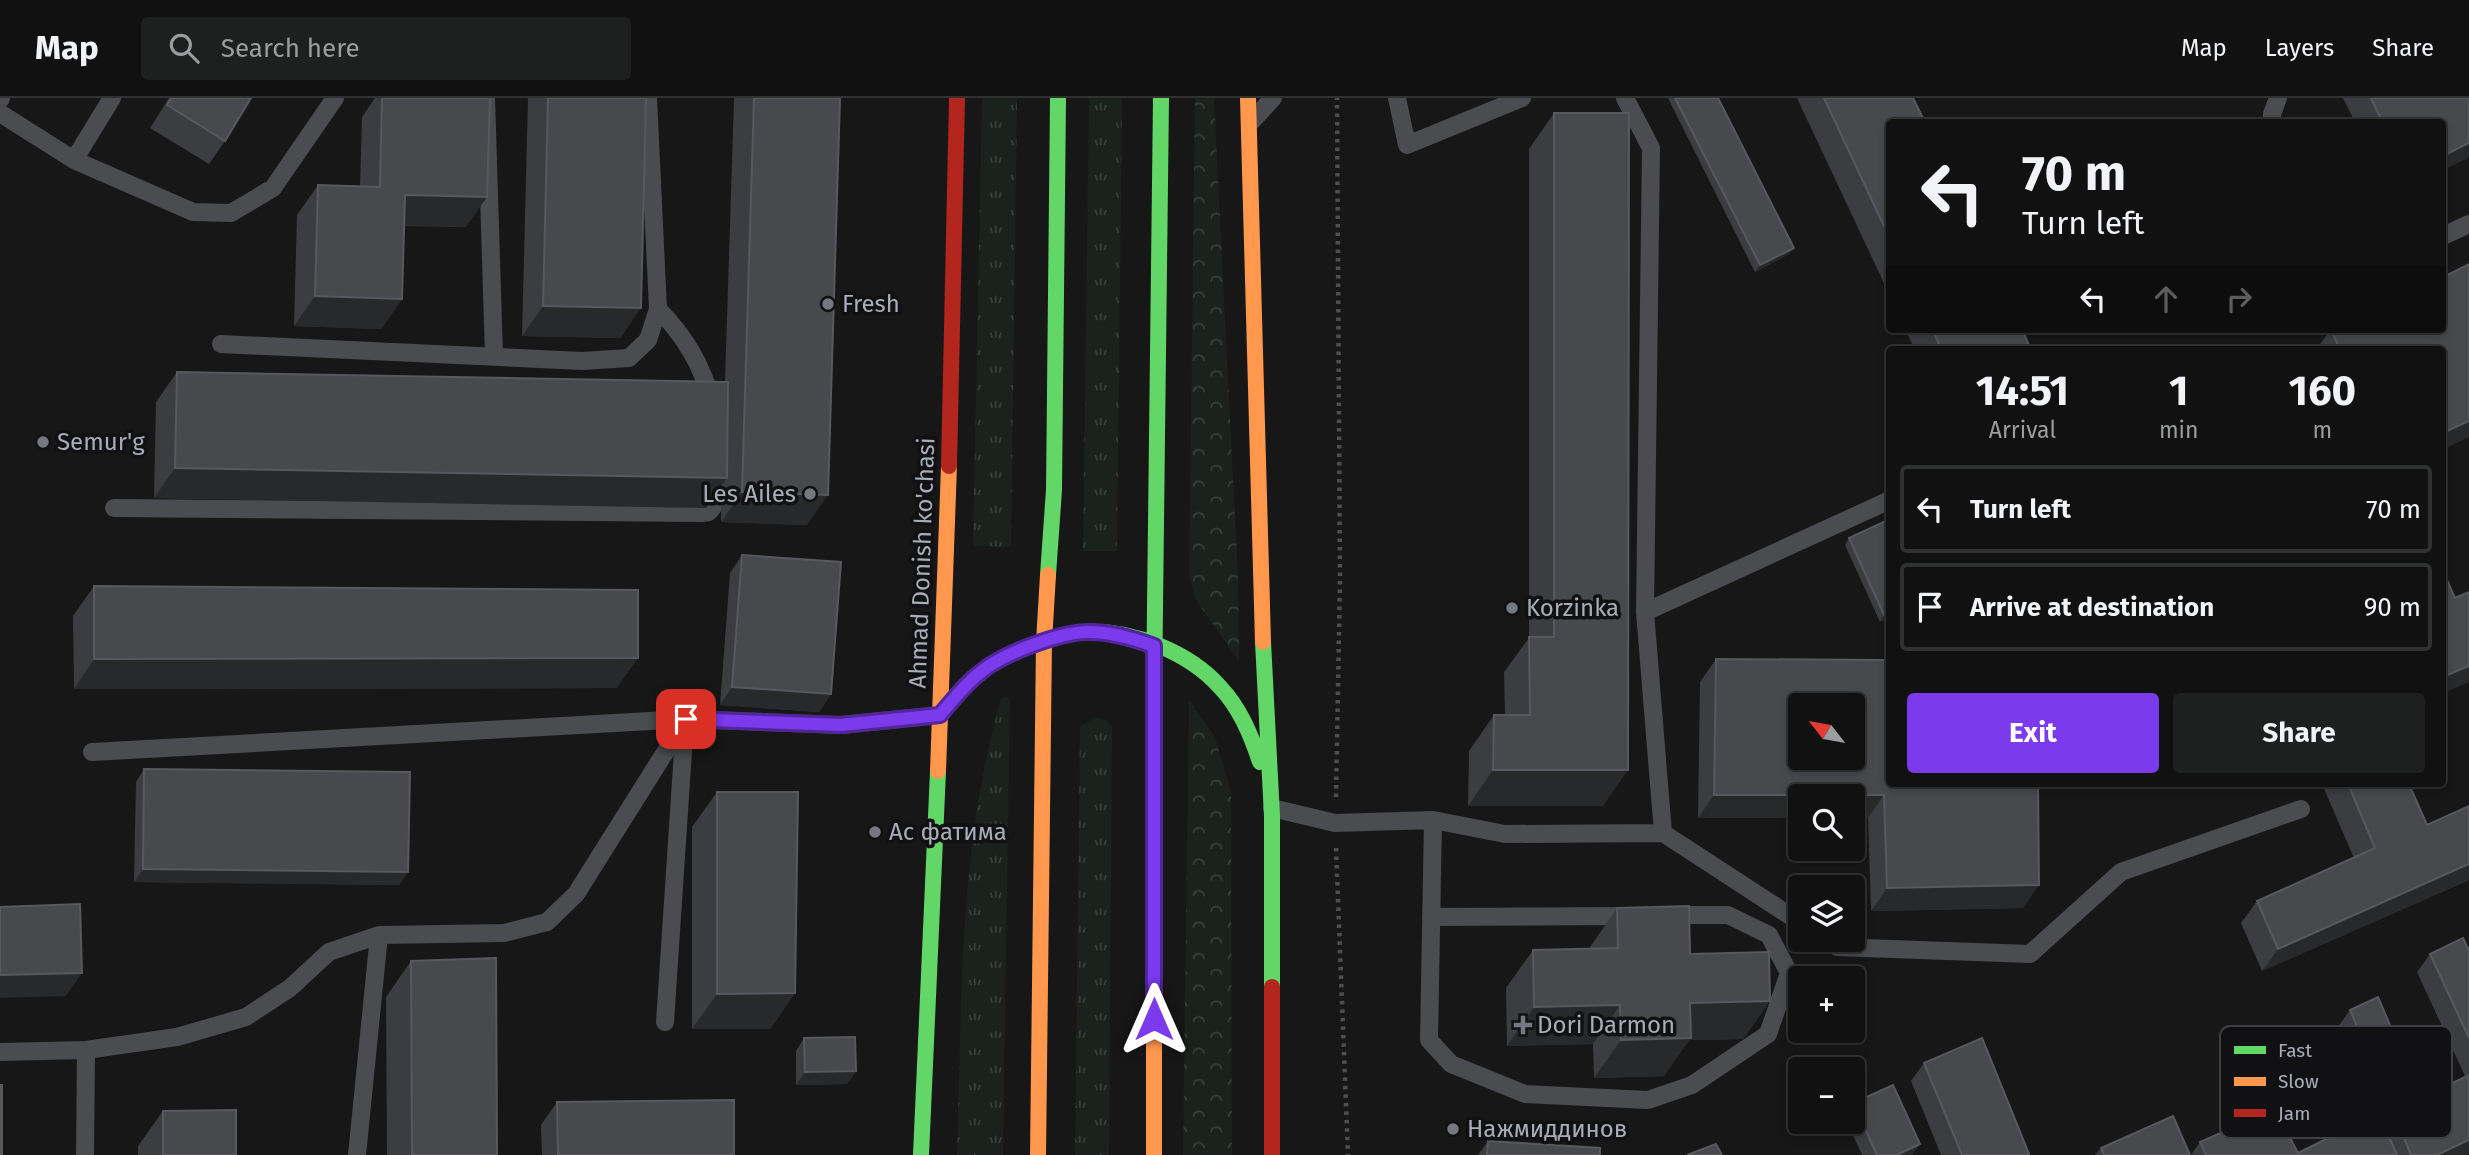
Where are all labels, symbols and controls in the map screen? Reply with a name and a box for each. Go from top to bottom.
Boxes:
search box [141,17,631,80]
text: Map [35,28,99,68]
icon: search [165,29,203,67]
text: Search here [221,33,360,64]
text: Map [2181,34,2227,62]
text: Layers [2265,34,2334,62]
text: Share [2372,34,2434,62]
text: 70 m [2022,144,2126,203]
icon: left [1907,147,1998,238]
text: Turn left [2022,204,2144,242]
icon: left [2074,280,2112,318]
icon: ahead [2147,280,2185,318]
icon: right [2220,280,2258,318]
place label: Fresh [842,290,900,318]
marker: Fresh [820,296,836,312]
text: 14:51 [1976,366,2069,416]
text: 1 [2169,366,2189,416]
text: 160 [2288,366,2356,416]
text: Arrival [1989,416,2056,444]
text: min [2159,416,2199,444]
text: m [2312,416,2332,444]
place label: Semur'g [57,428,145,456]
marker: Semur'g [35,434,51,450]
street label: Ahmad Donish ko'chasi [904,437,940,689]
place label: Les Ailes [702,480,796,508]
marker: Les Ailes [802,486,818,502]
icon: left [1911,490,1949,528]
text: Turn left [1970,494,2071,525]
text: 70 m [2366,494,2421,525]
icon: arrive [1911,588,1949,626]
text: Arrive at destination [1970,592,2214,623]
text: 90 m [2364,592,2421,623]
place label: Korzinka [1526,594,1619,622]
marker: Korzinka [1504,600,1520,616]
pin [656,689,716,749]
north arrow [1788,693,1866,770]
map controls [1788,693,1865,1134]
button: Exit [1907,693,2159,773]
button: Share [2173,693,2425,773]
icon: arrive [667,700,705,738]
button: search [1788,784,1865,861]
place label: Ас фатима [889,818,1007,846]
marker: Ас фатима [867,824,883,840]
button: layers [1788,875,1865,952]
button: + [1788,966,1865,1043]
position arrow [1117,982,1191,1056]
place label: Dori Darmon [1537,1011,1675,1039]
marker: Dori Darmon [1515,1017,1531,1033]
legend [2220,1026,2452,1138]
text: Fast [2278,1039,2312,1062]
button: − [1788,1057,1865,1134]
text: Slow [2278,1070,2319,1093]
text: Jam [2278,1102,2310,1125]
place label: Нажмиддинов [1467,1115,1627,1143]
marker: Нажмиддинов [1445,1121,1461,1137]

